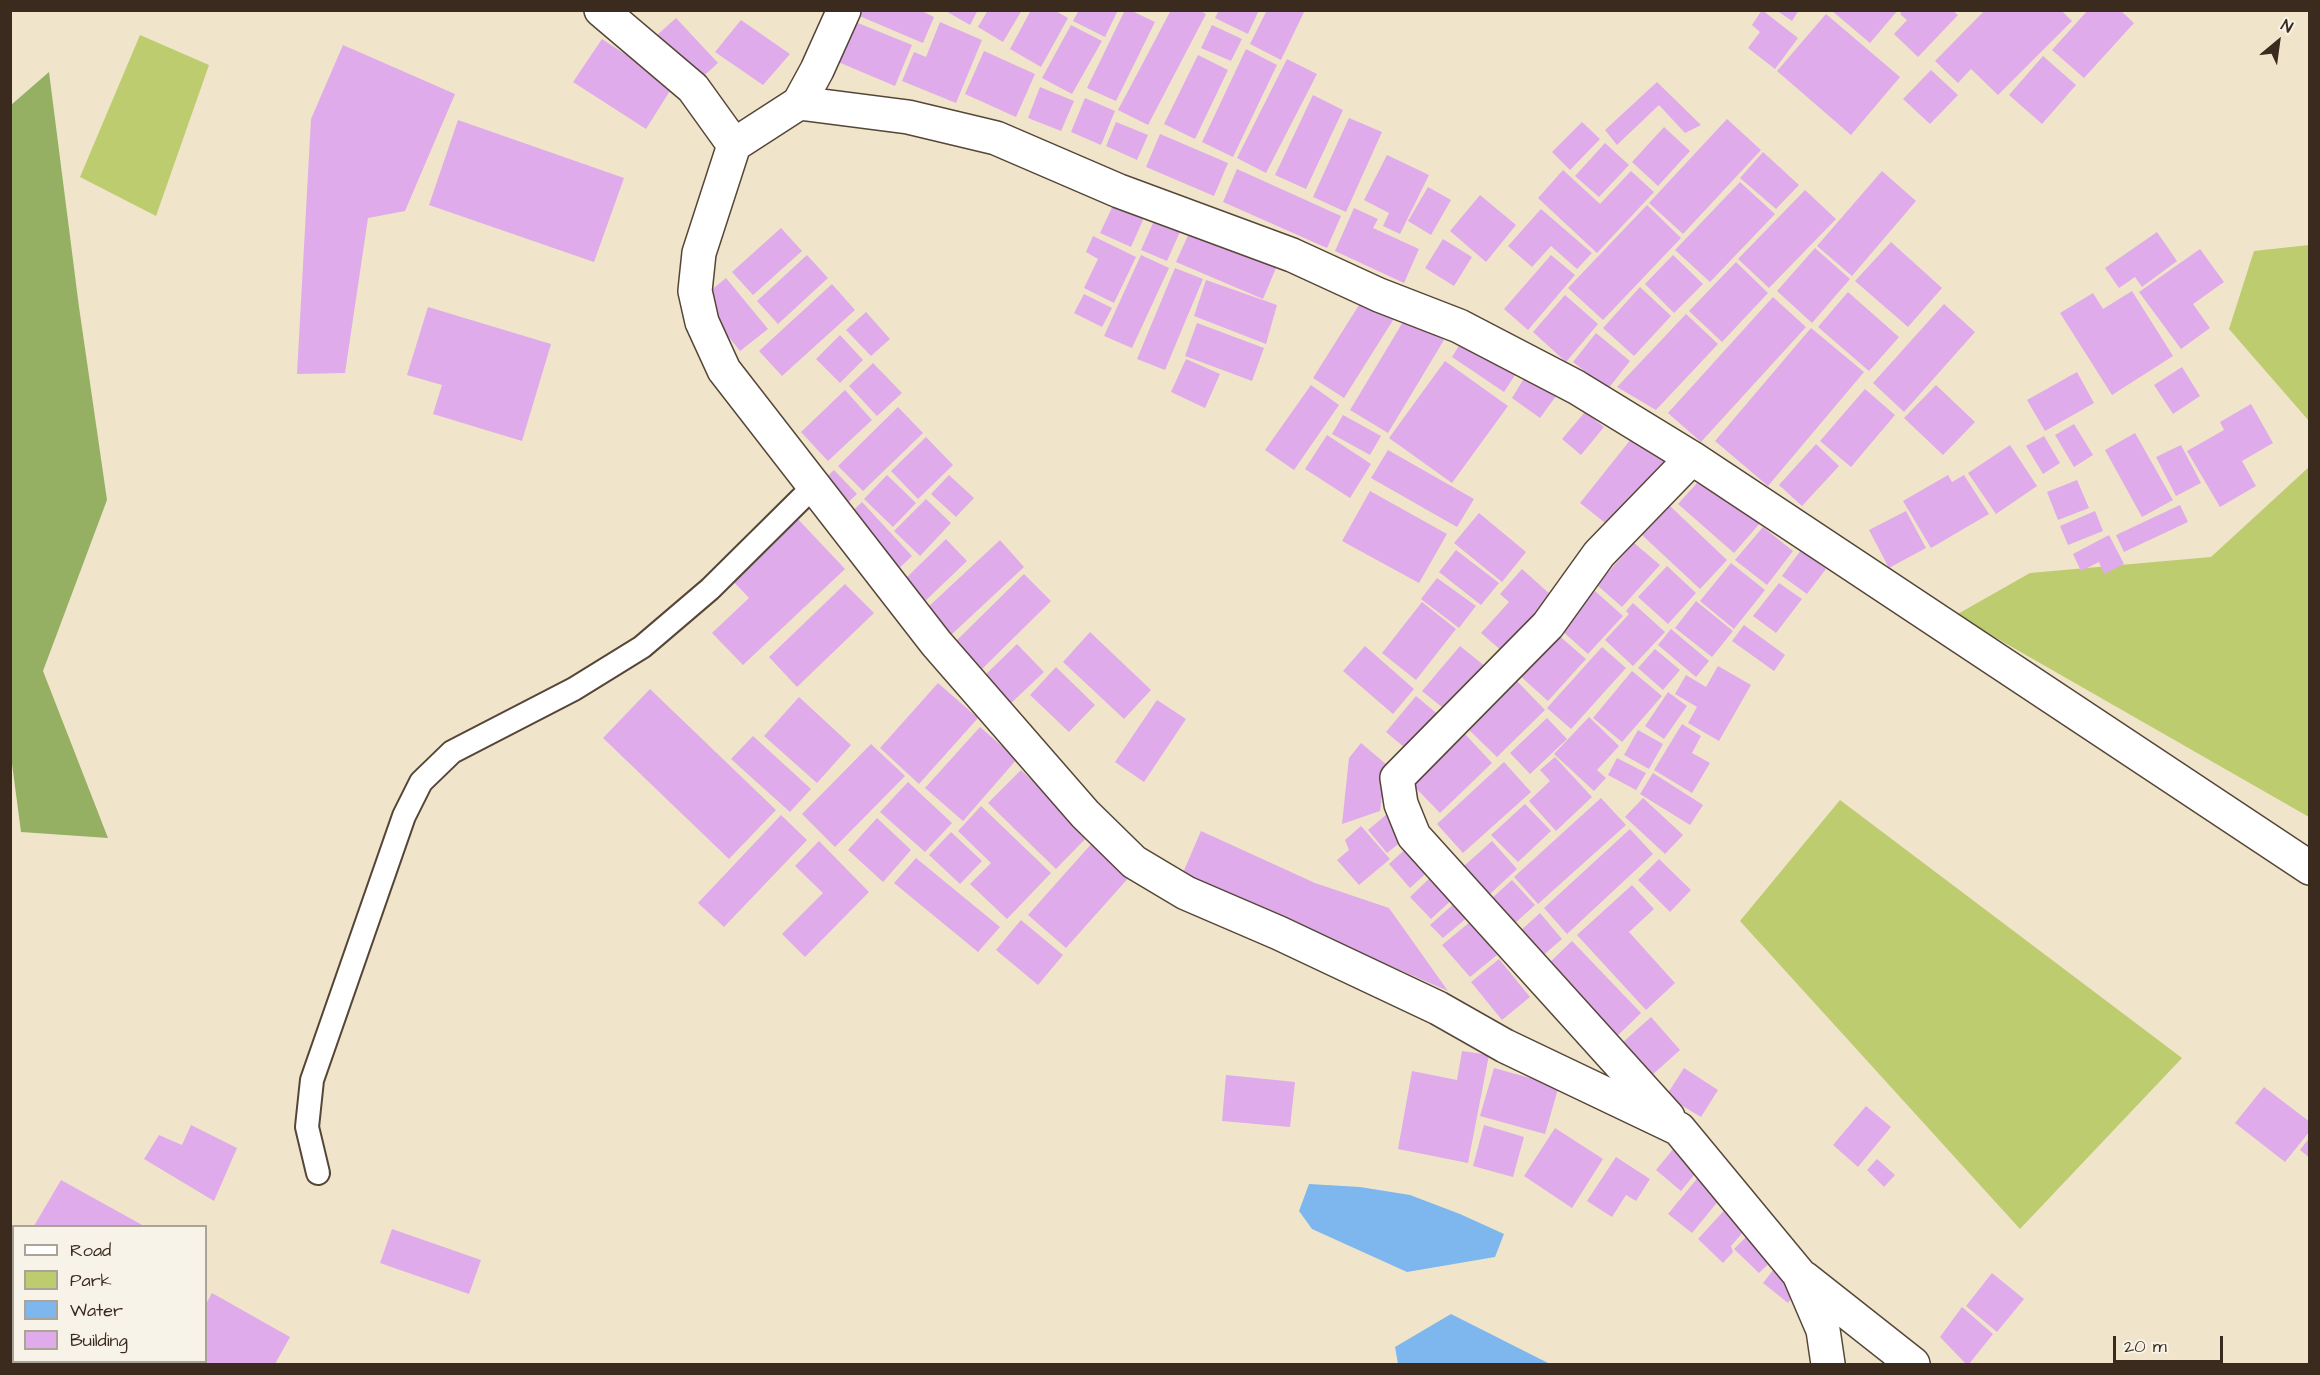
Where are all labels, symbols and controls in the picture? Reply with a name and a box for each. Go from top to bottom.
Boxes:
north arrow [2248,12,2308,72]
text: N [2277,14,2296,38]
legend [12,1225,207,1363]
text: Road [70,1238,111,1263]
text: Park [70,1268,112,1293]
text: Water [70,1298,123,1323]
scale bar [2116,1324,2226,1362]
text: Building [70,1328,128,1353]
text: 20 m [2124,1334,2167,1359]

